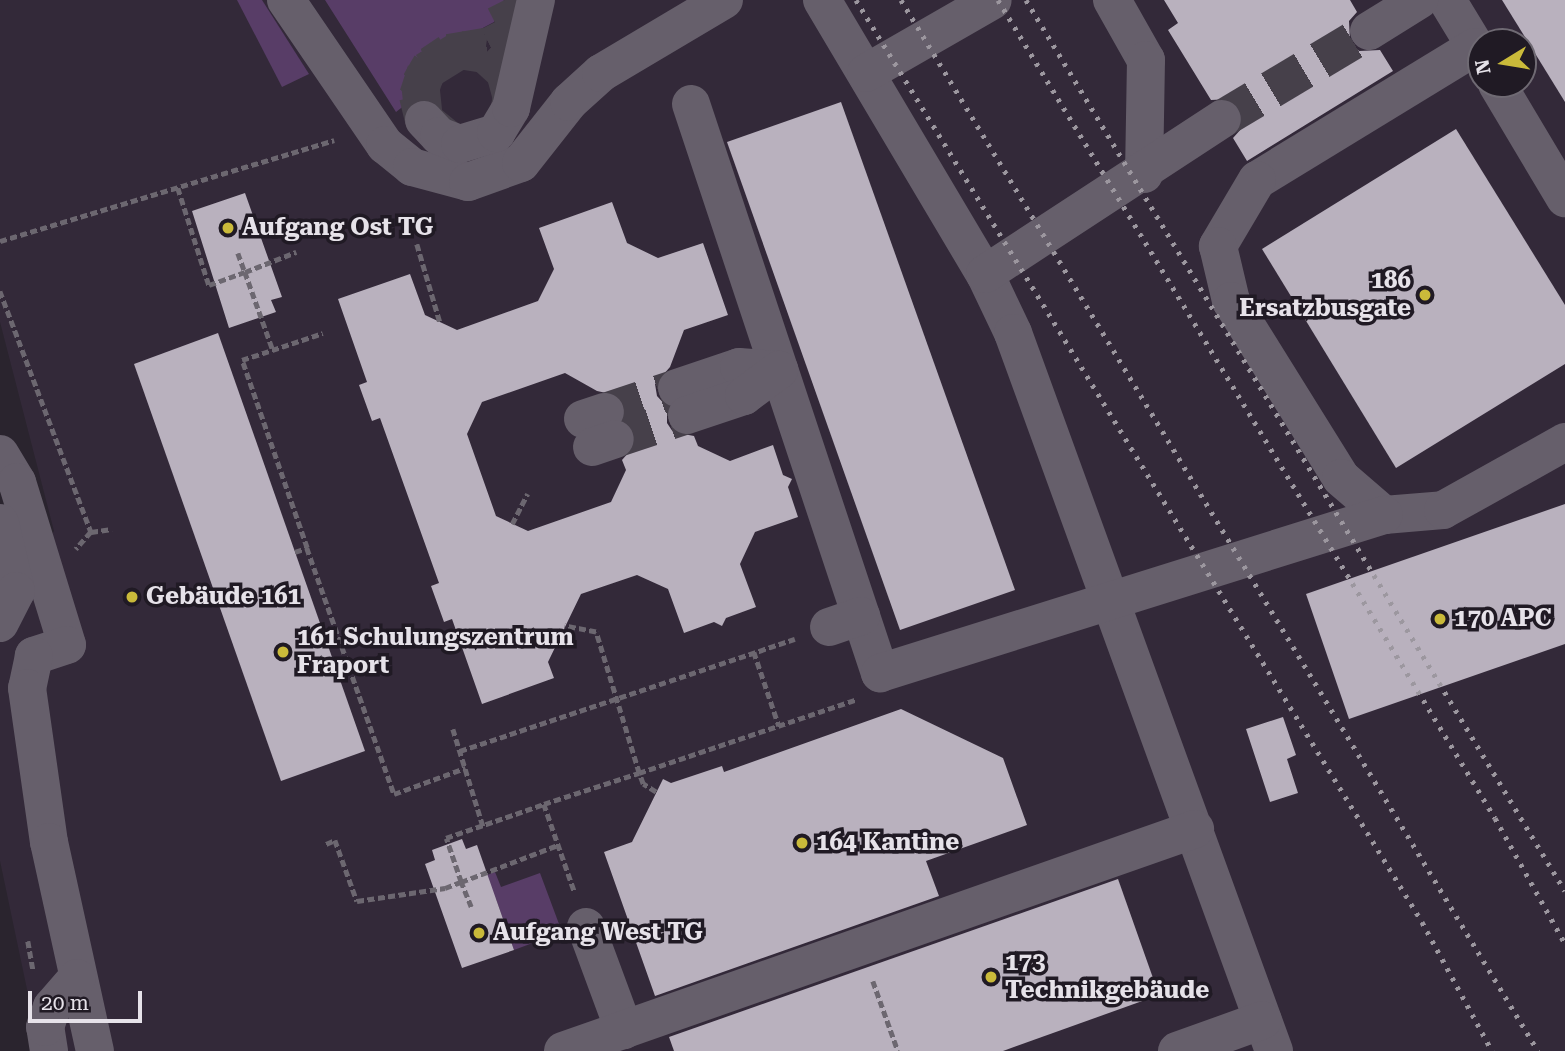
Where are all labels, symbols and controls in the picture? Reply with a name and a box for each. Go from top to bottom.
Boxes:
north arrow [1467,28,1537,98]
text: N [1470,57,1496,76]
place label: Aufgang Ost TG [242,214,433,242]
marker: Aufgang Ost TG [220,220,236,236]
place label: 186 Ersatzbusgate [1239,267,1411,323]
marker: 186 Ersatzbusgate [1417,287,1433,303]
place label: Gebäude 161 [146,583,301,611]
marker: Gebäude 161 [124,589,140,605]
place label: 170 APC [1454,605,1552,633]
marker: 170 APC [1432,611,1448,627]
place label: 161 Schulungszentrum Fraport [297,624,574,680]
marker: 161 Schulungszentrum Fraport [275,644,291,660]
place label: 164 Kantine [816,829,959,857]
marker: 164 Kantine [794,835,810,851]
place label: Aufgang West TG [493,919,703,947]
marker: Aufgang West TG [471,925,487,941]
place label: 173 Technikgebäude [1005,949,1209,1005]
marker: 173 Technikgebäude [983,969,999,985]
scale bar [32,978,145,1022]
text: 20 m [41,991,89,1015]

